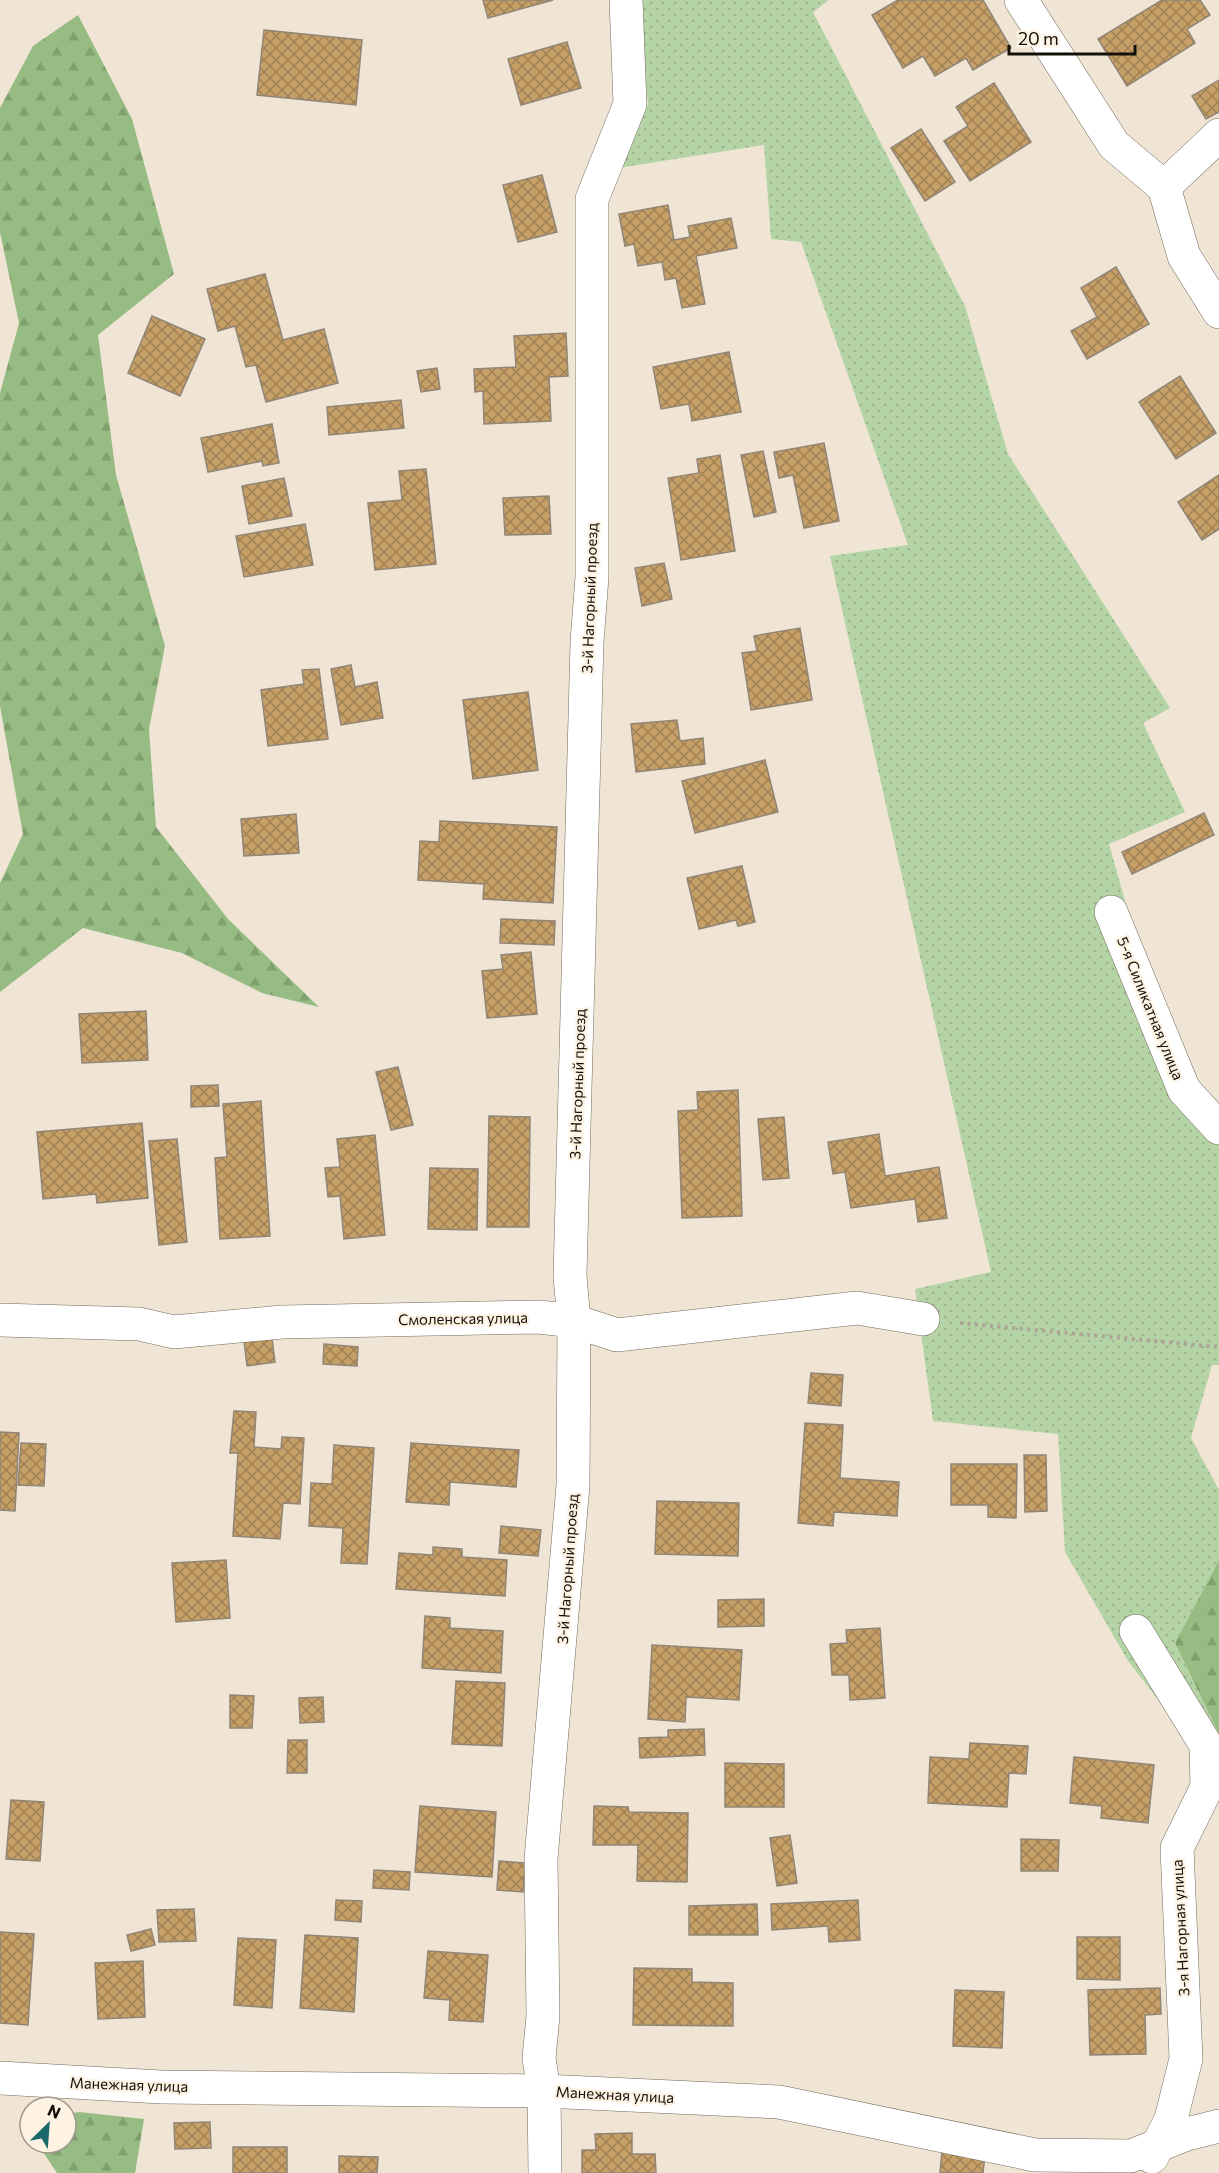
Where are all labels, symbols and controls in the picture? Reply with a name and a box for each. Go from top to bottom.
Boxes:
scale bar [1009,18,1135,56]
text: 20 m [1018,27,1059,49]
street label: 3-й Нагорный проезд [577,522,601,674]
street label: 5-я Силикатная улица [1114,934,1188,1082]
street label: 3-й Нагорный проезд [565,1008,589,1160]
street label: Смоленская улица [398,1308,528,1328]
street label: 3-й Нагорный проезд [553,1493,581,1645]
street label: 3-я Нагорная улица [1167,1859,1193,1997]
street label: Манежная улица [69,2073,189,2095]
street label: Манежная улица [555,2082,675,2106]
north arrow [18,2095,78,2155]
text: N [45,2100,64,2122]

